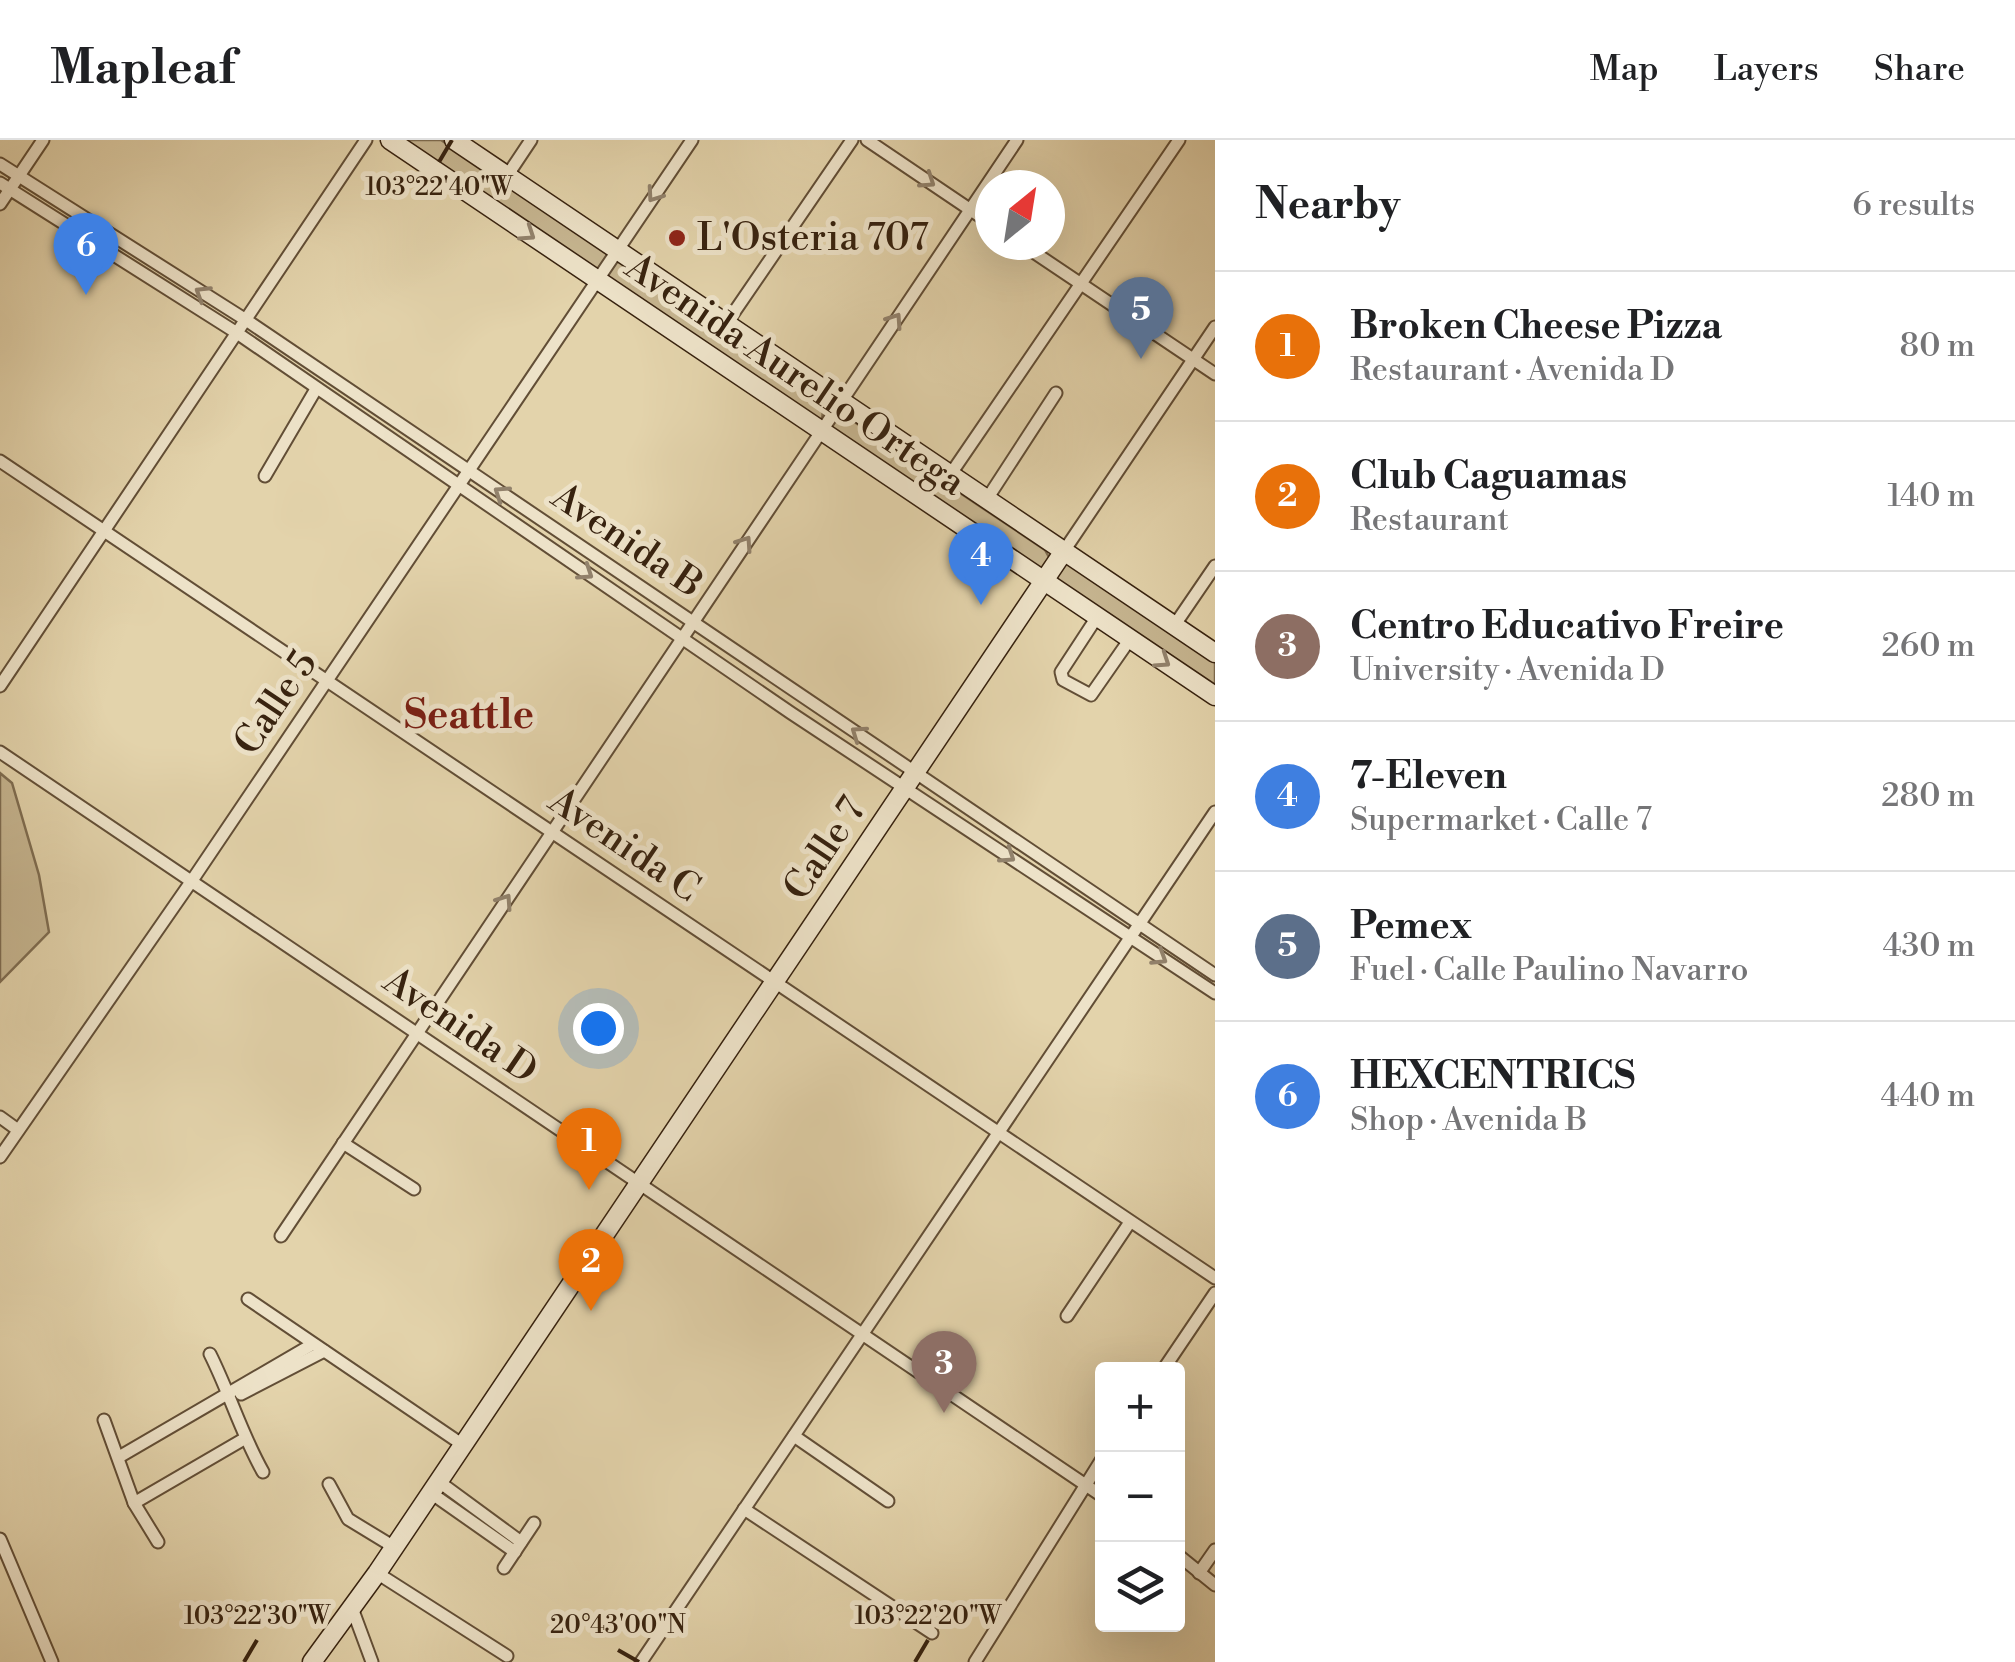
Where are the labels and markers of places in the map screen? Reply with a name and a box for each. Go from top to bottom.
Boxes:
pin: 6 [54,212,118,295]
place label: L'Osteria 707 [697,215,929,262]
marker: L'Osteria 707 [666,227,688,249]
pin: 5 [1108,276,1174,359]
pin: 4 [948,522,1014,605]
pin: 1 [556,1108,622,1190]
pin: 2 [558,1228,624,1311]
pin: 3 [912,1330,976,1413]

